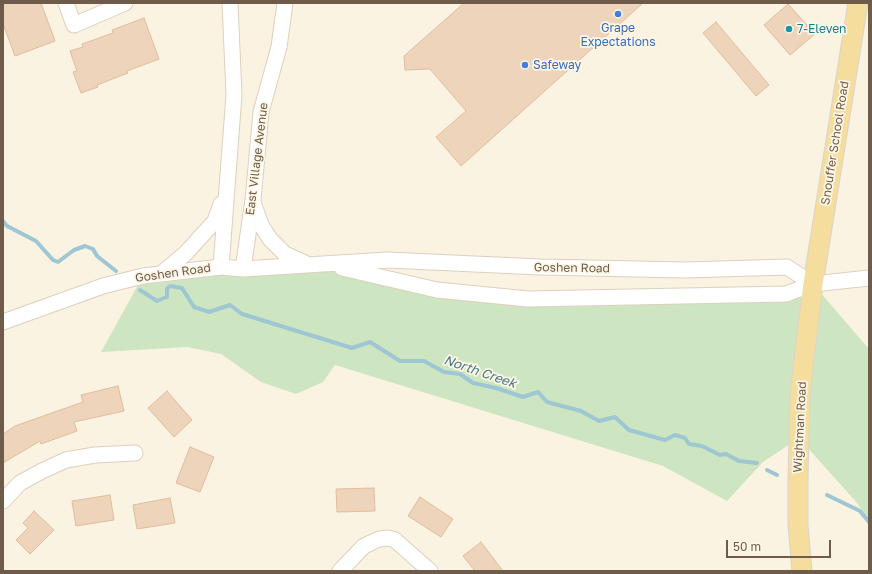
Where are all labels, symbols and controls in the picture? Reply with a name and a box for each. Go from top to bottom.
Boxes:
marker: Grape Expectations [613,9,623,19]
place label: Grape Expectations [580,21,656,49]
place label: 7-Eleven [797,22,846,36]
marker: 7-Eleven [784,24,794,34]
place label: Safeway [533,58,581,72]
marker: Safeway [520,60,530,70]
street label: Snouffer School Road [818,80,852,206]
street label: East Village Avenue [243,102,271,216]
street label: Goshen Road [534,260,610,276]
street label: Goshen Road [134,261,212,285]
water label: North Creek [442,352,518,392]
street label: Wightman Road [790,381,810,473]
scale bar [728,532,833,558]
text: 50 m [733,539,761,554]

